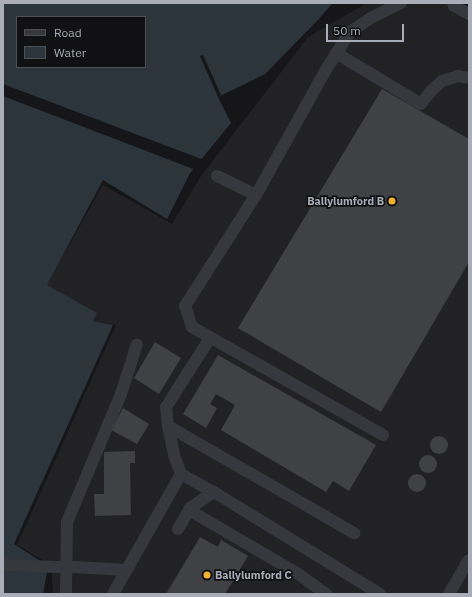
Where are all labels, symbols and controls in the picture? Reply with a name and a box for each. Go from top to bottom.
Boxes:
legend [16,16,146,68]
scale bar [328,16,406,42]
text: 50 m [333,23,361,38]
text: Road [54,25,82,40]
text: Water [54,45,86,60]
place label: Ballylumford B [307,194,384,208]
marker: Ballylumford B [387,196,397,206]
place label: Ballylumford C [215,568,292,582]
marker: Ballylumford C [202,570,212,580]

